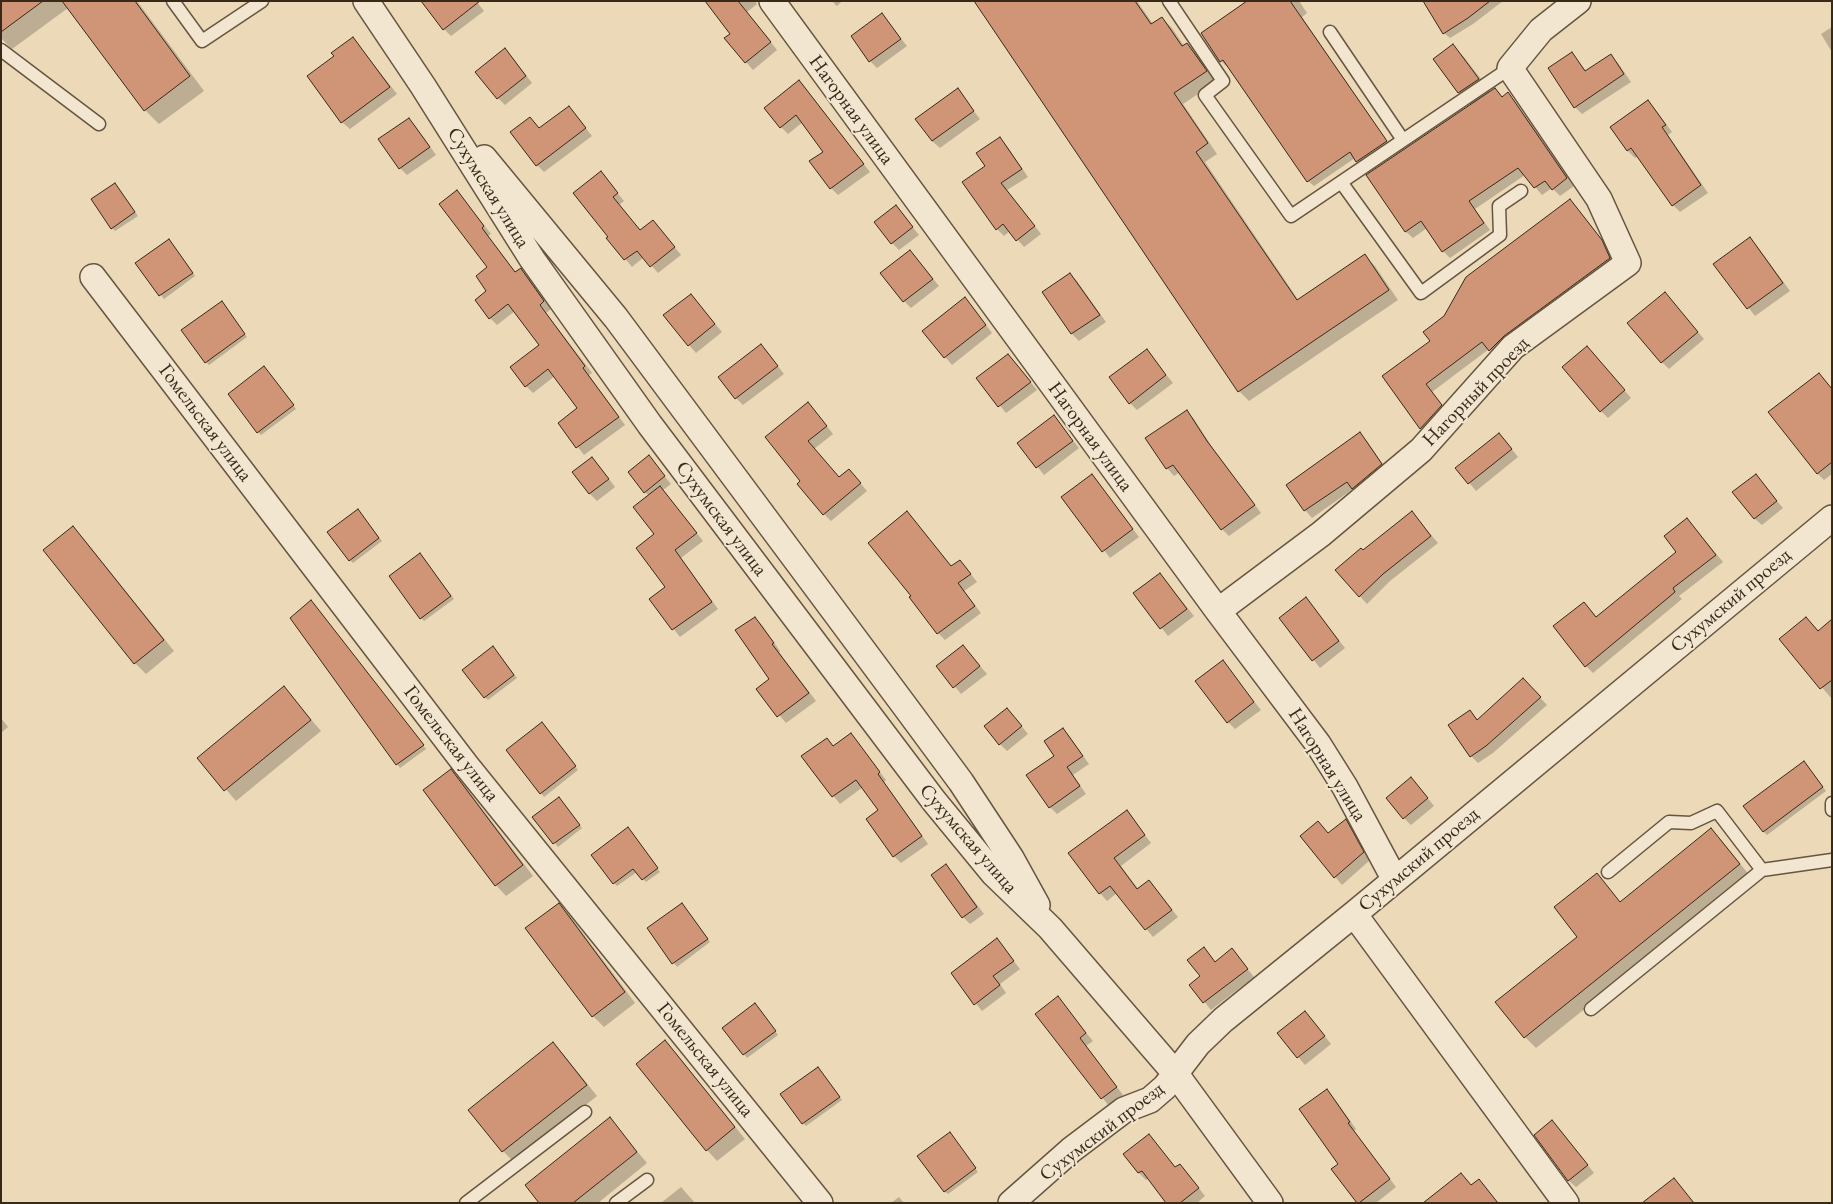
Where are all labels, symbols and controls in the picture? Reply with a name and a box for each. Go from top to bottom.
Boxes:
street label: Нагорная улица [803,51,899,169]
street label: Сухумская улица [441,123,535,253]
street label: Нагорный проезд [1418,332,1534,452]
street label: Гомельская улица [153,359,257,487]
street label: Нагорная улица [1042,378,1138,496]
street label: Сухумская улица [670,457,772,581]
street label: Сухумский проезд [1666,544,1796,658]
street label: Гомельская улица [398,681,504,807]
street label: Нагорная улица [1282,704,1372,826]
street label: Сухумская улица [914,779,1022,899]
street label: Сухумский проезд [1354,803,1484,917]
street label: Гомельская улица [651,998,759,1122]
street label: Сухумский проезд [1035,1077,1169,1187]

